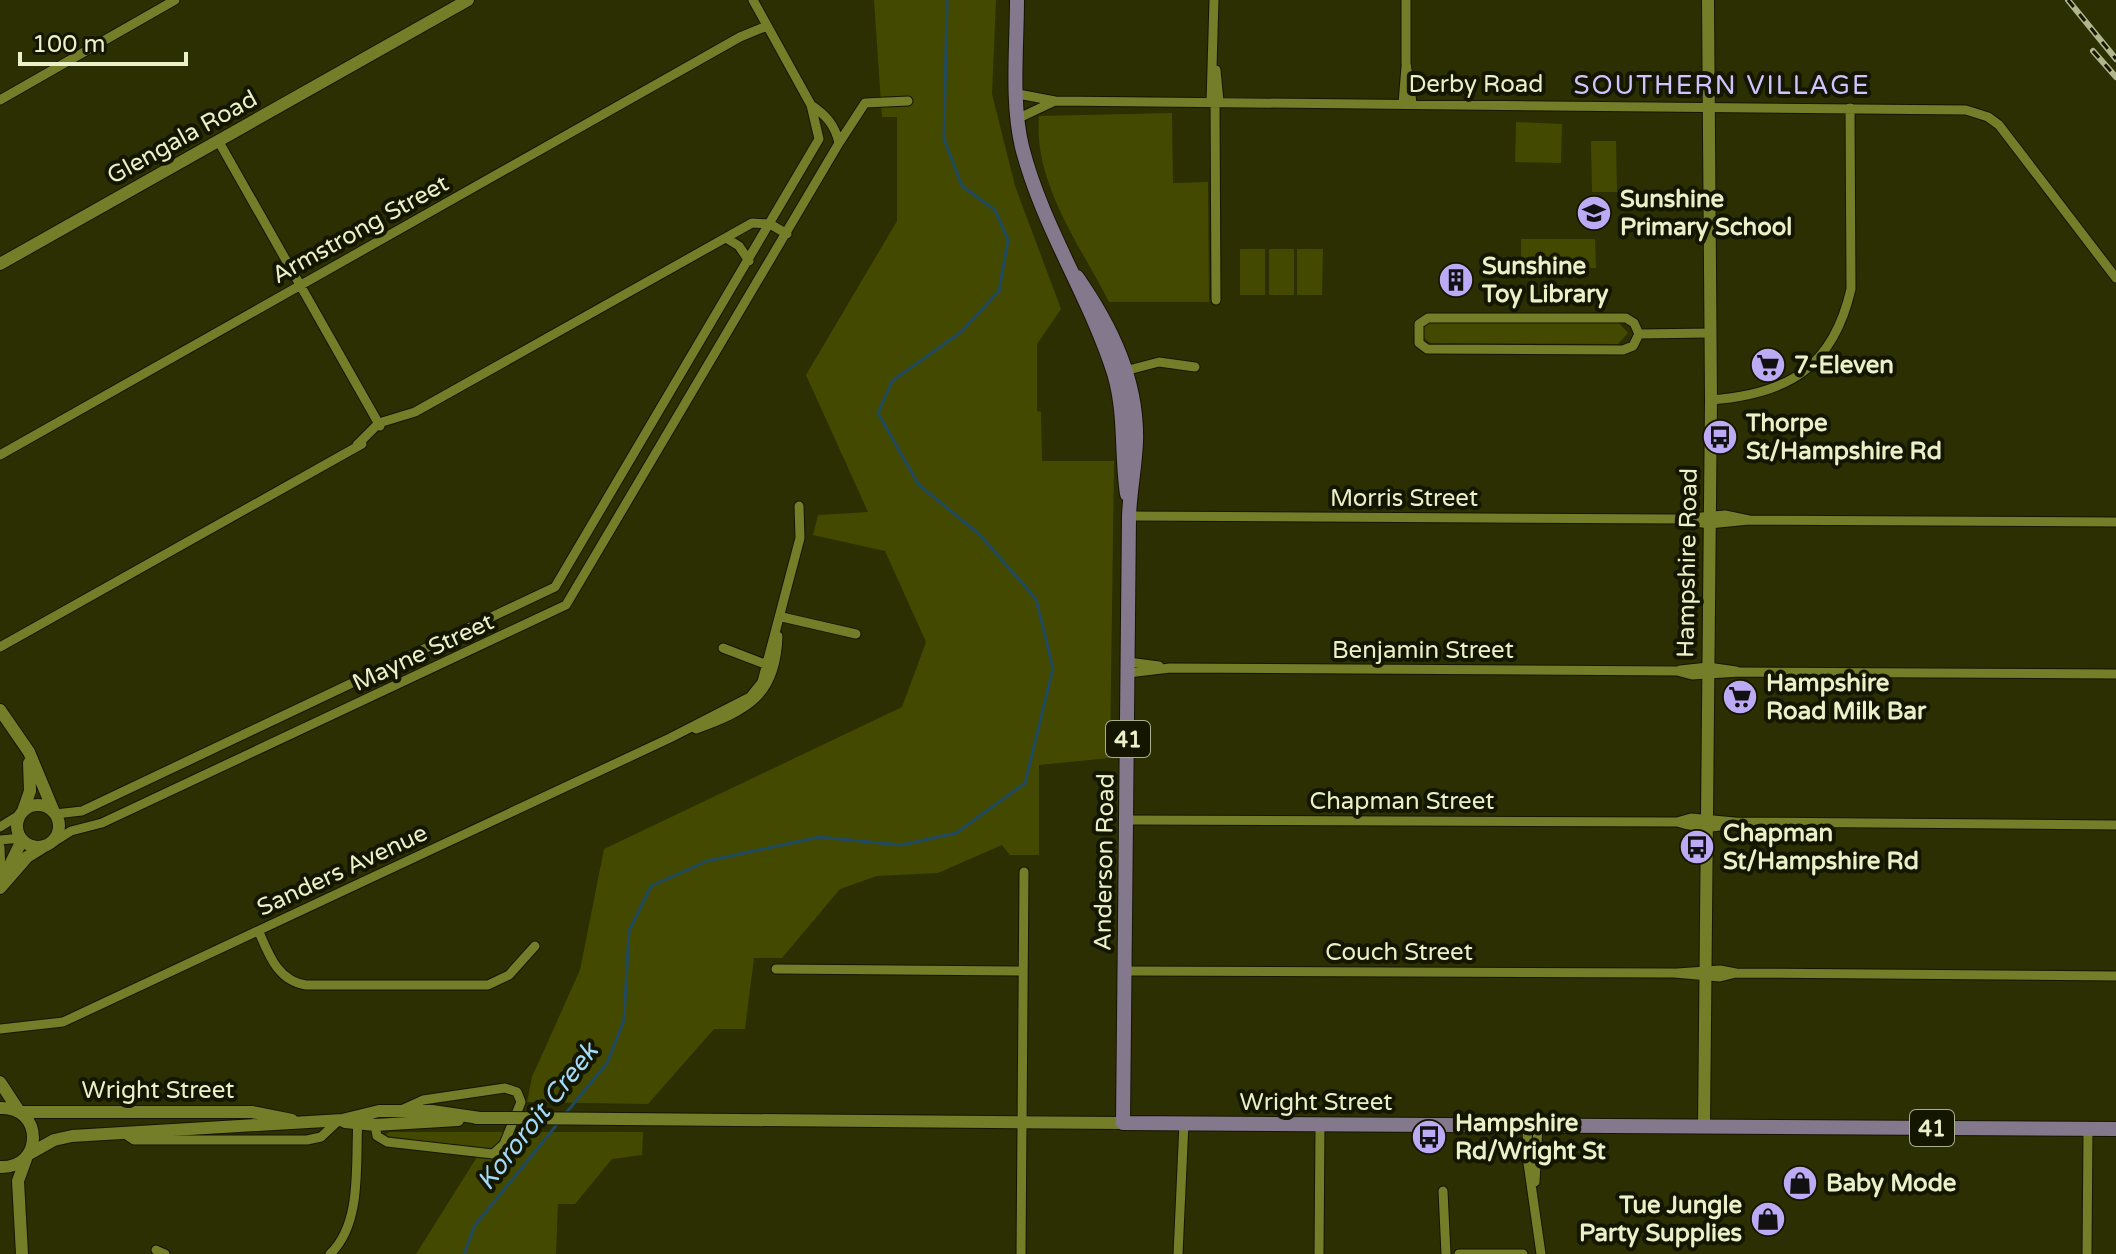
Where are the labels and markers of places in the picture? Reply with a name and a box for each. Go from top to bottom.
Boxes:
place label: Sunshine Primary School [1620,185,1792,242]
school or university icon: Sunshine Primary School [1575,194,1613,232]
place label: Sunshine Toy Library [1481,252,1608,309]
building icon: Sunshine Toy Library [1437,261,1475,299]
supermarket icon: 7-Eleven [1749,346,1787,384]
place label: 7-Eleven [1794,351,1894,380]
place label: Thorpe St/Hampshire Rd [1745,409,1942,466]
bus stop icon: Thorpe St/Hampshire Rd [1701,418,1739,456]
place label: Hampshire Road Milk Bar [1766,669,1927,726]
supermarket icon: Hampshire Road Milk Bar [1721,678,1759,716]
place label: Chapman St/Hampshire Rd [1723,819,1919,876]
bus stop icon: Chapman St/Hampshire Rd [1678,828,1716,866]
place label: Hampshire Rd/Wright St [1455,1109,1606,1166]
bus stop icon: Hampshire Rd/Wright St [1410,1118,1448,1156]
shop icon: Baby Mode [1781,1164,1819,1202]
place label: Baby Mode [1826,1169,1957,1198]
place label: Tue Jungle Party Supplies [1579,1191,1742,1248]
shop icon: Tue Jungle Party Supplies [1749,1200,1787,1238]

